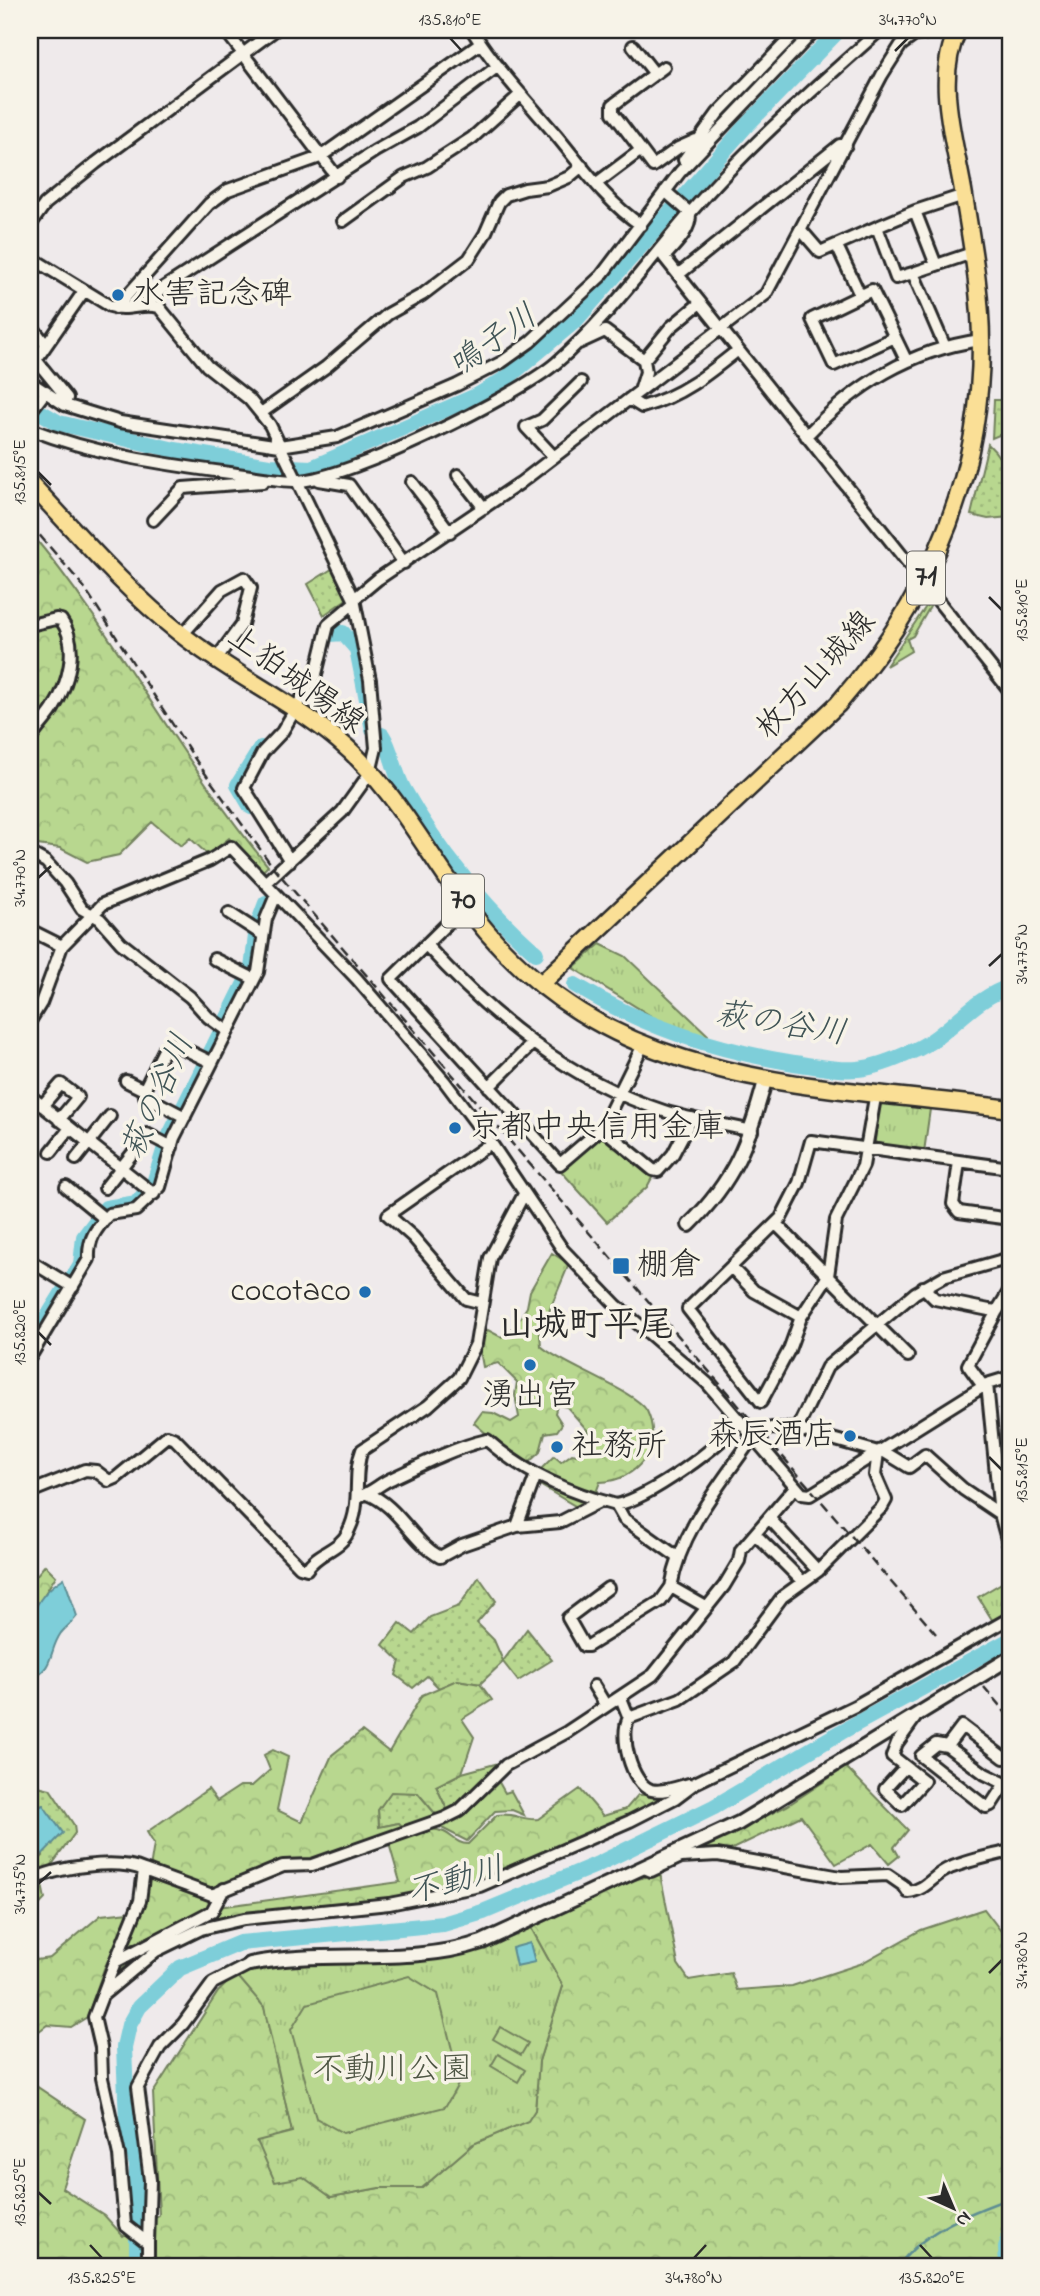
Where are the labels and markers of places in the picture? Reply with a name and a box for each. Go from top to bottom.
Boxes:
place label: 水害記念碑 [132,272,292,319]
marker: 水害記念碑 [110,287,126,303]
place label: 京都中央信用金庫 [469,1105,725,1152]
marker: 京都中央信用金庫 [447,1120,463,1136]
place label: 棚倉 [637,1243,701,1290]
marker: 棚倉 [611,1256,631,1276]
place label: cocotaco [230,1269,351,1316]
marker: cocotaco [357,1284,373,1300]
marker: 湧出宮 [522,1357,538,1373]
place label: 湧出宮 [482,1373,578,1420]
place label: 森辰酒店 [708,1413,836,1460]
place label: 社務所 [571,1424,667,1471]
marker: 森辰酒店 [842,1428,858,1444]
marker: 社務所 [549,1439,565,1455]

